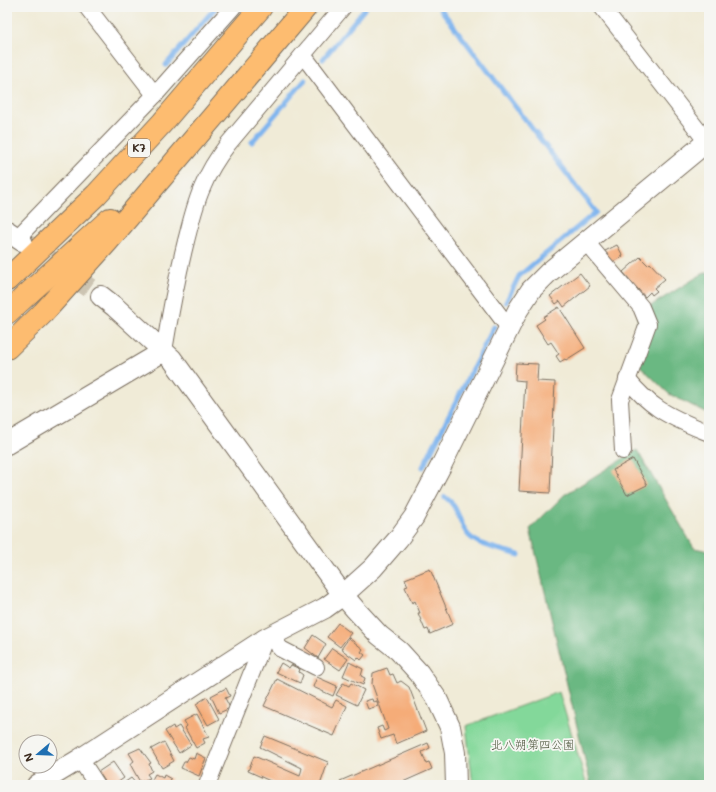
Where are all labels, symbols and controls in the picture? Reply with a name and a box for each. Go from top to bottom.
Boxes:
road number: K7 [128,139,150,157]
north arrow [18,734,58,774]
park label: 北八朔第四公園 [491,736,575,752]
text: N [20,751,37,764]

